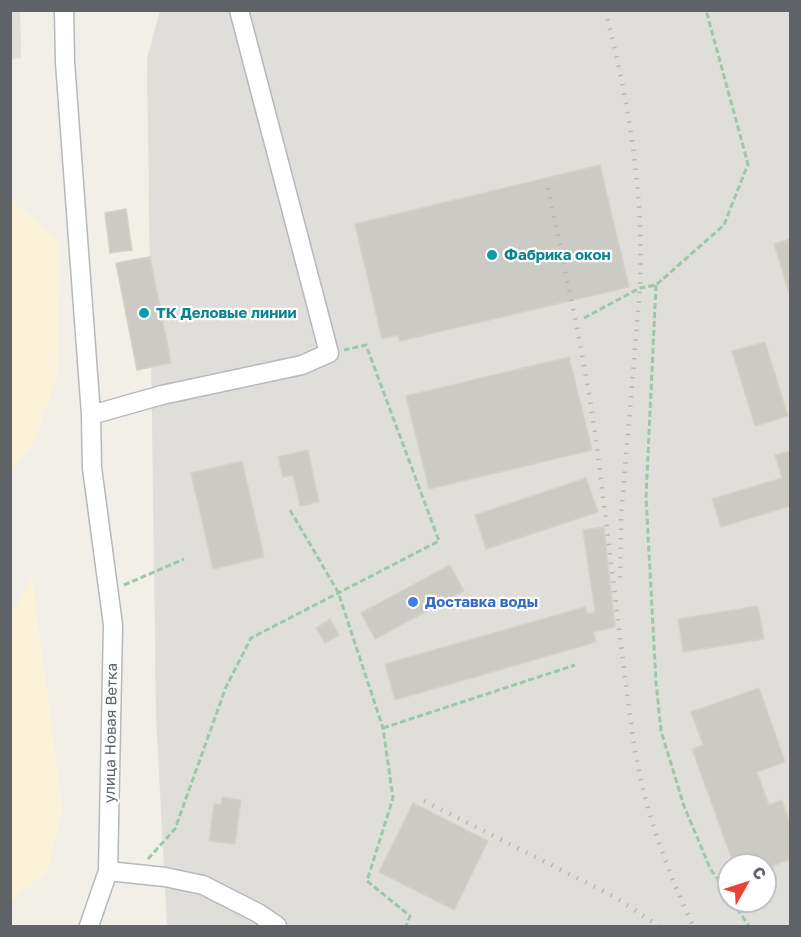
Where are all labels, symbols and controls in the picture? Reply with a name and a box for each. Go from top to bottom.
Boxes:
place label: Фабрика окон [504,246,611,264]
marker: Фабрика окон [485,248,499,262]
place label: ТК Деловые линии [156,304,297,322]
marker: ТК Деловые линии [137,306,151,320]
place label: Доставка воды [425,593,538,611]
marker: Доставка воды [406,595,420,609]
street label: улица Новая Ветка [101,663,121,803]
north arrow [717,853,777,913]
text: С [748,862,771,884]

